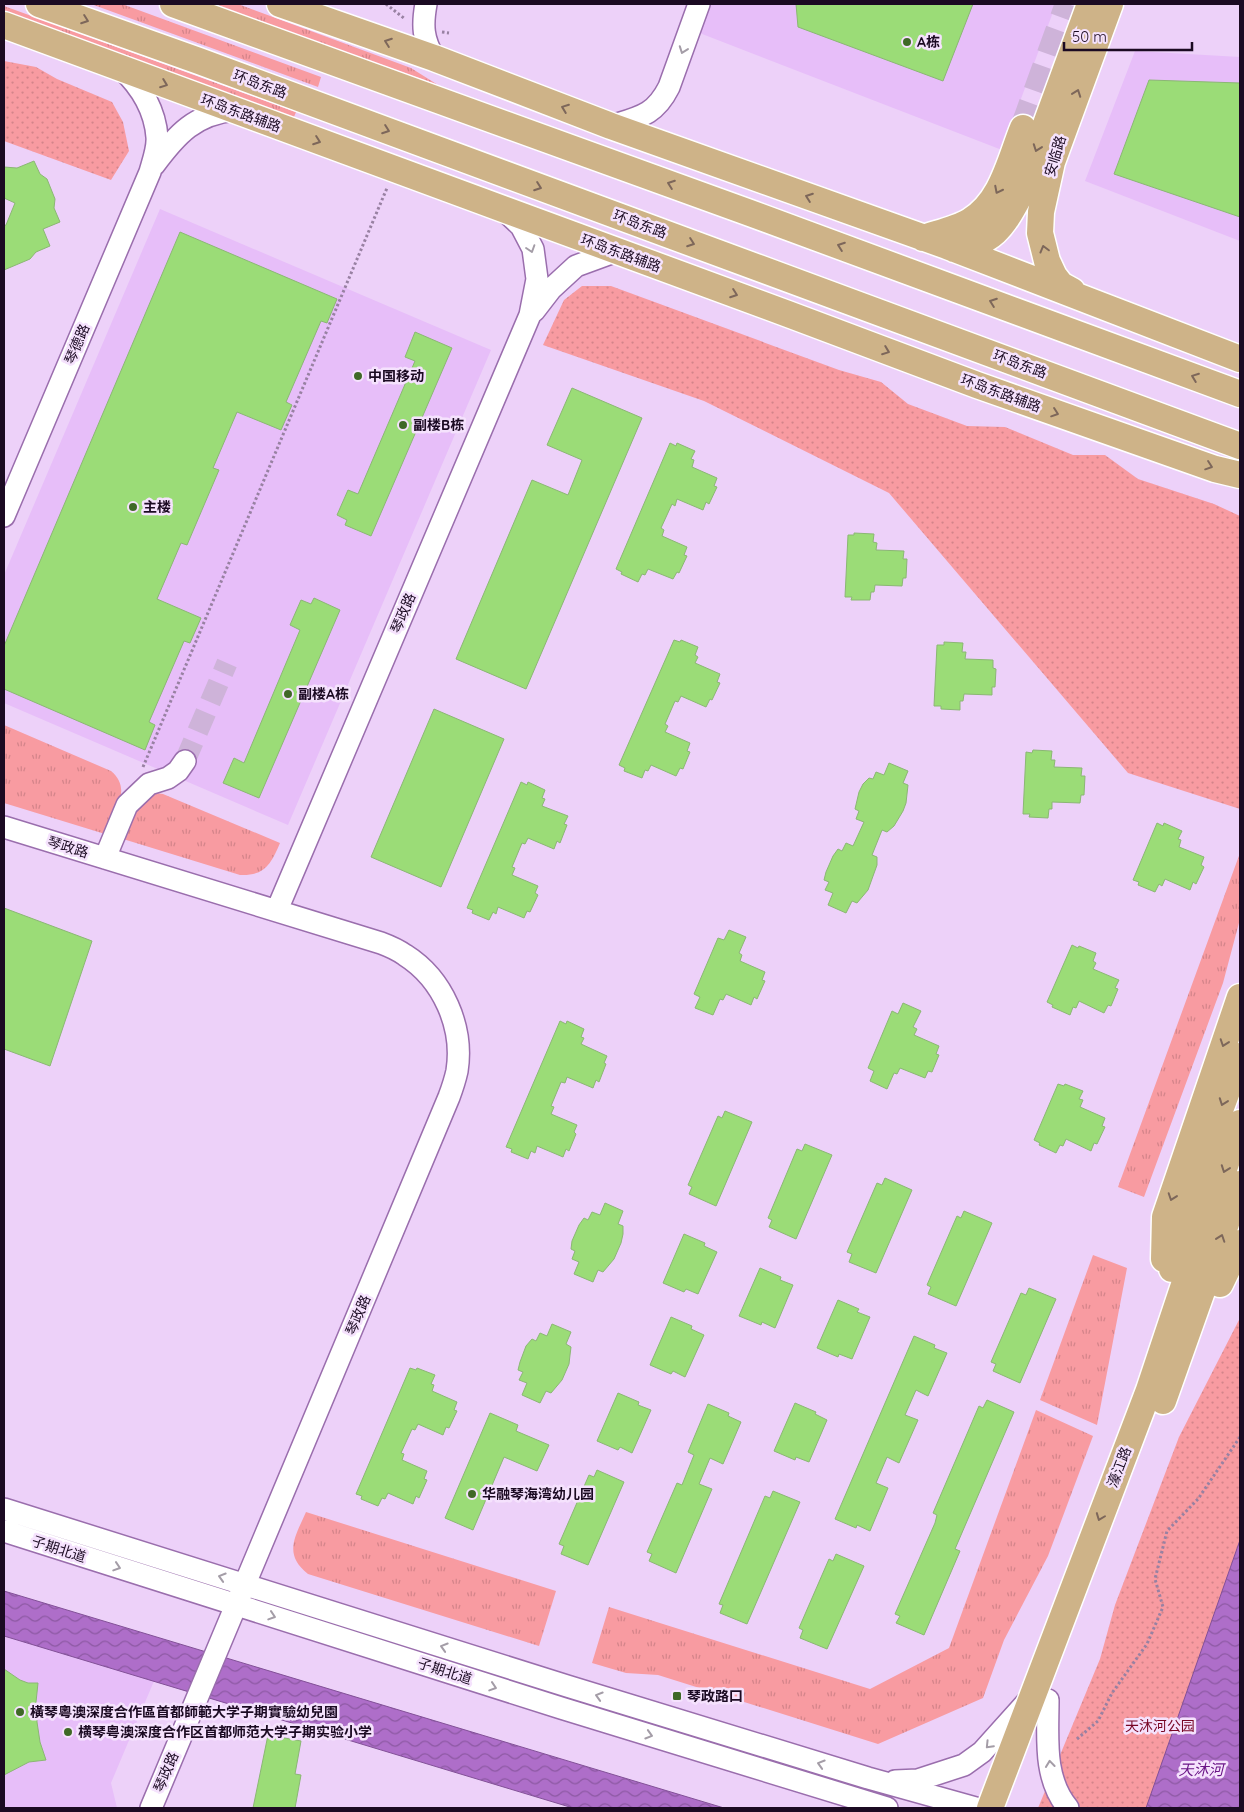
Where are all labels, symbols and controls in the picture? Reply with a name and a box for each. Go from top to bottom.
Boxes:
one-way arrow [81,14,89,24]
scale bar [1064,20,1192,52]
text: 50 m [1072,27,1107,46]
place label: A栋 [917,33,940,51]
marker: A栋 [901,36,913,48]
one-way arrow [384,38,393,48]
one-way arrow [679,45,689,53]
street label: 环岛东路 [231,66,289,102]
one-way arrow [160,78,168,88]
one-way arrow [1071,89,1081,98]
street label: 环岛东路辅路 [198,90,284,136]
one-way arrow [562,104,570,114]
one-way arrow [381,124,390,134]
street label: 安临路 [1040,133,1070,179]
one-way arrow [312,135,320,145]
one-way arrow [1033,143,1043,152]
one-way arrow [533,180,542,191]
one-way arrow [668,180,676,190]
one-way arrow [994,184,1004,193]
one-way arrow [805,193,814,203]
street label: 环岛东路 [611,206,669,242]
street label: 环岛东路辅路 [578,230,664,276]
one-way arrow [686,237,695,247]
one-way arrow [837,242,845,252]
one-way arrow [525,244,535,253]
one-way arrow [1039,245,1050,253]
one-way arrow [729,288,738,298]
one-way arrow [989,298,998,308]
street label: 琴德路 [61,321,93,367]
one-way arrow [882,345,890,355]
street label: 环岛东路 [991,346,1049,382]
place label: 中国移动 [368,367,424,385]
marker: 中国移动 [352,370,364,382]
street label: 环岛东路辅路 [958,370,1044,416]
one-way arrow [1191,373,1199,383]
one-way arrow [1051,407,1059,417]
place label: 副楼B栋 [413,416,464,434]
marker: 副楼B栋 [397,419,409,431]
one-way arrow [1204,461,1212,471]
place label: 主楼 [143,498,171,516]
marker: 主楼 [127,501,139,513]
street label: 琴政路 [387,590,419,636]
place label: 副楼A栋 [298,685,349,703]
marker: 副楼A栋 [282,688,294,700]
street label: 琴政路 [45,832,91,862]
one-way arrow [1220,1038,1230,1047]
one-way arrow [1219,1097,1229,1106]
one-way arrow [1221,1165,1231,1173]
one-way arrow [1168,1192,1178,1201]
one-way arrow [1215,1235,1225,1243]
street label: 琴政路 [342,1292,374,1338]
street label: 濠江路 [1103,1444,1135,1490]
place label: 华融琴海湾幼儿园 [482,1485,594,1503]
marker: 华融琴海湾幼儿园 [466,1488,478,1500]
one-way arrow [1096,1512,1106,1521]
street label: 子期北道 [30,1532,88,1566]
one-way arrow [112,1561,121,1571]
one-way arrow [218,1573,227,1583]
one-way arrow [267,1611,275,1621]
one-way arrow [440,1643,448,1653]
street label: 子期北道 [416,1654,474,1688]
one-way arrow [489,1681,497,1691]
place label: 琴政路口 [687,1687,743,1705]
marker: 琴政路口 [671,1690,683,1702]
one-way arrow [595,1691,604,1701]
place label: 橫琴粵澳深度合作區首都師範大学子期實驗幼兒園 [30,1703,338,1721]
marker: 橫琴粵澳深度合作區首都師範大学子期實驗幼兒園 [14,1706,26,1718]
park label: 天沐河公园 [1125,1717,1195,1735]
place label: 横琴粤澳深度合作区首都师范大学子期实验小学 [78,1723,372,1741]
marker: 横琴粤澳深度合作区首都师范大学子期实验小学 [62,1726,74,1738]
one-way arrow [644,1729,652,1739]
one-way arrow [986,1739,995,1748]
street label: 琴政路 [150,1749,182,1795]
one-way arrow [817,1760,826,1770]
one-way arrow [1045,1760,1056,1768]
water label: 天沐河 [1178,1760,1226,1779]

